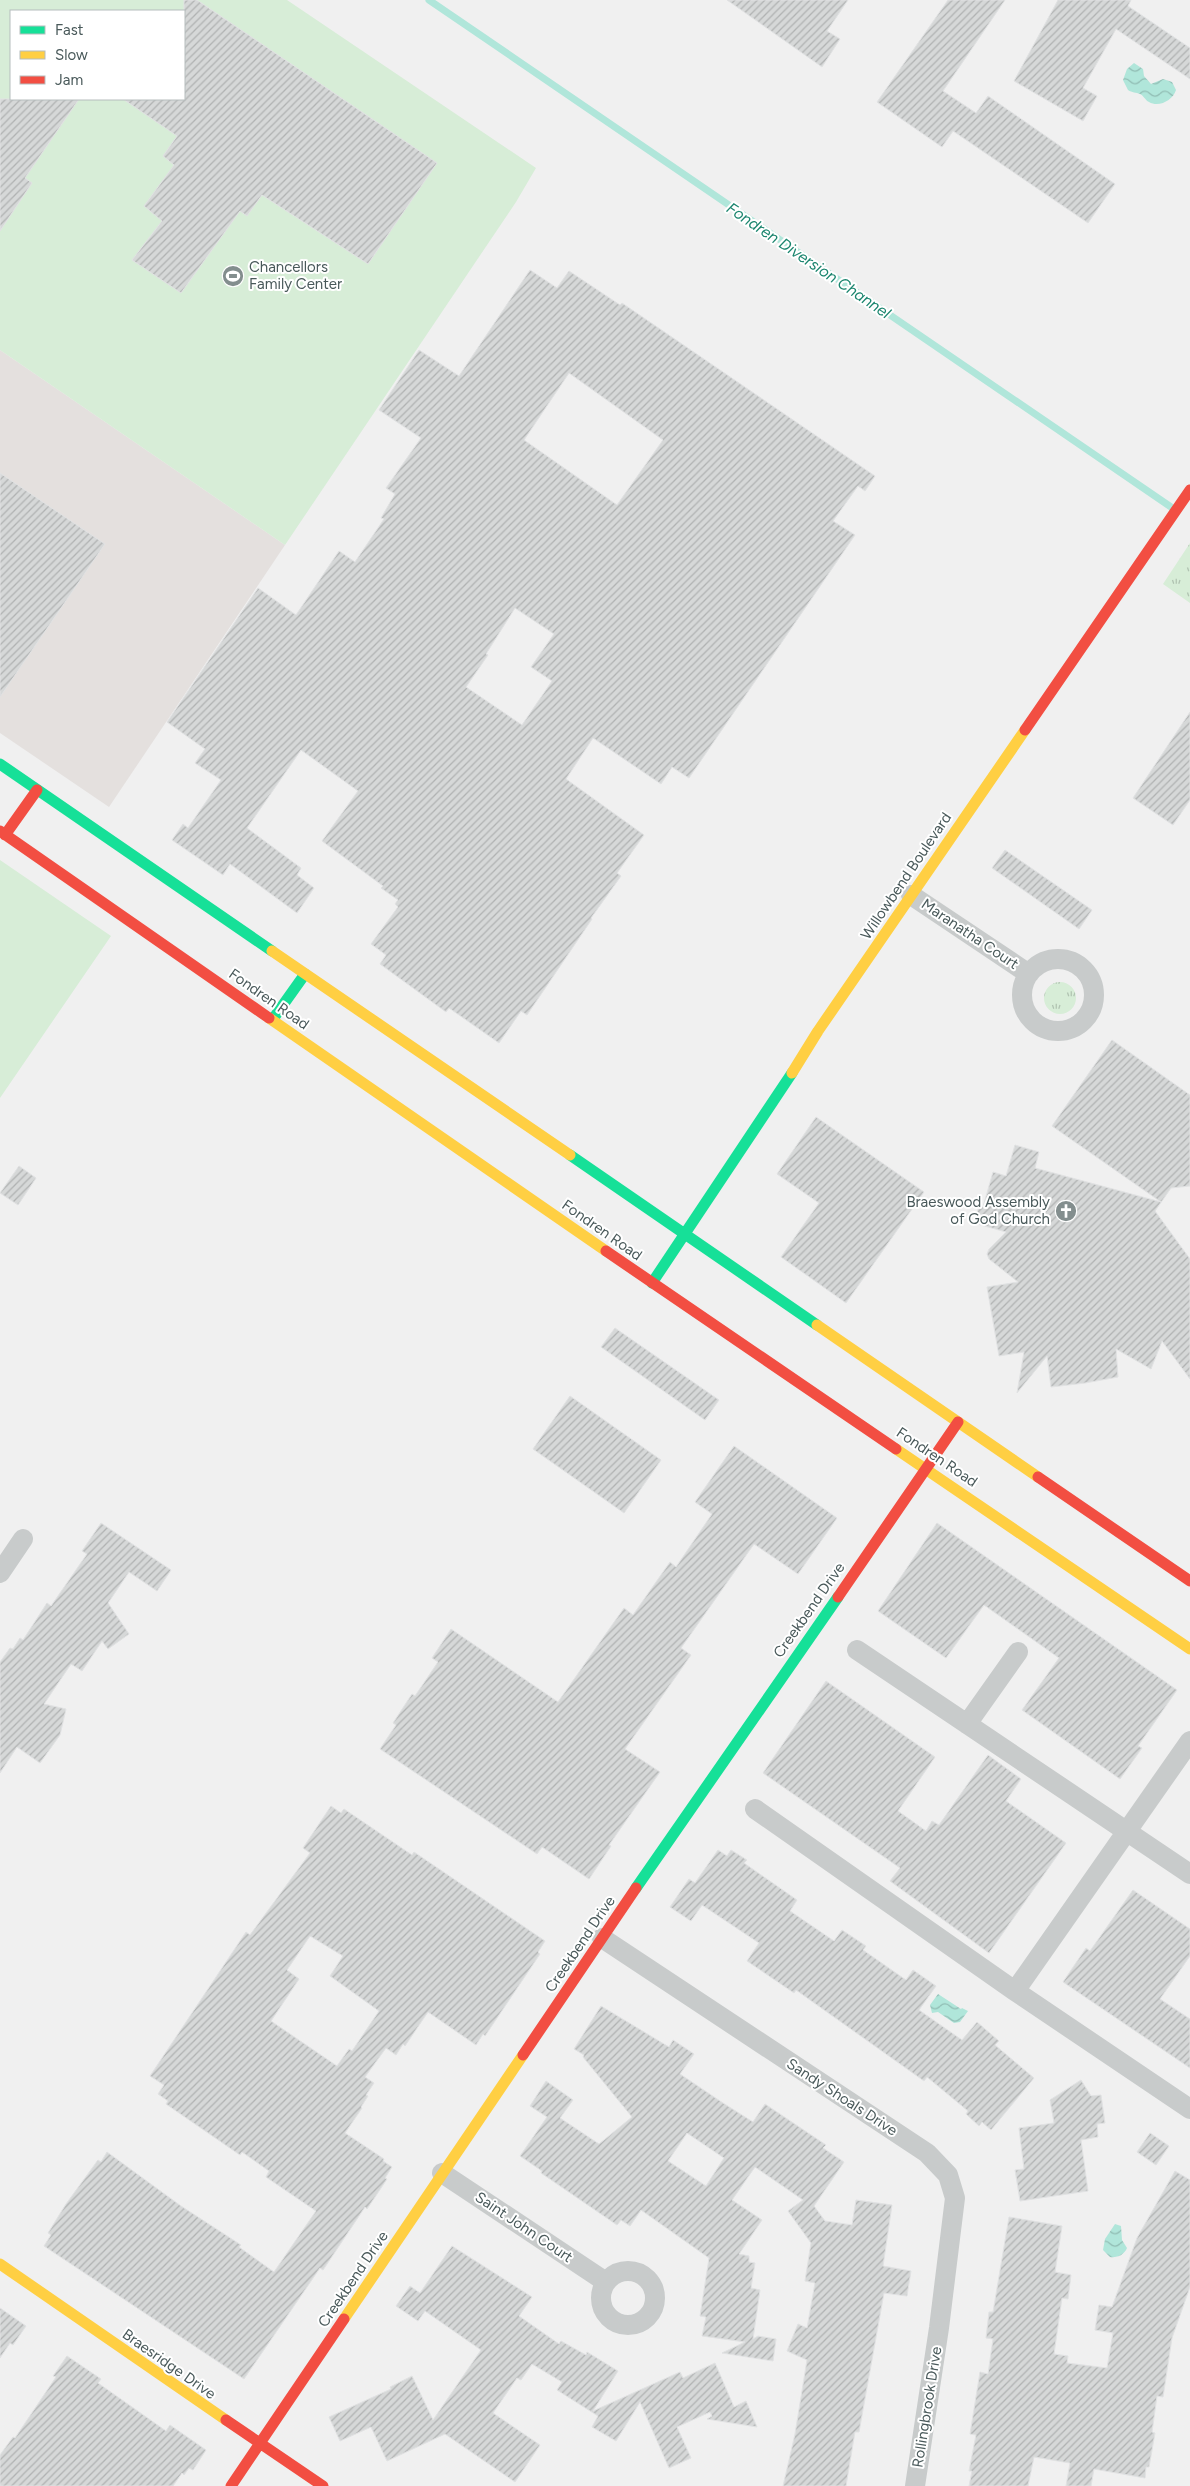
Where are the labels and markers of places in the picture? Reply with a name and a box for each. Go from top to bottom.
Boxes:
place label: Chancellors Family Center [249,258,342,293]
sports icon: Chancellors Family Center [221,264,245,288]
place label: Braeswood Assembly of God Church [906,1193,1050,1228]
church icon: Braeswood Assembly of God Church [1054,1199,1078,1223]

